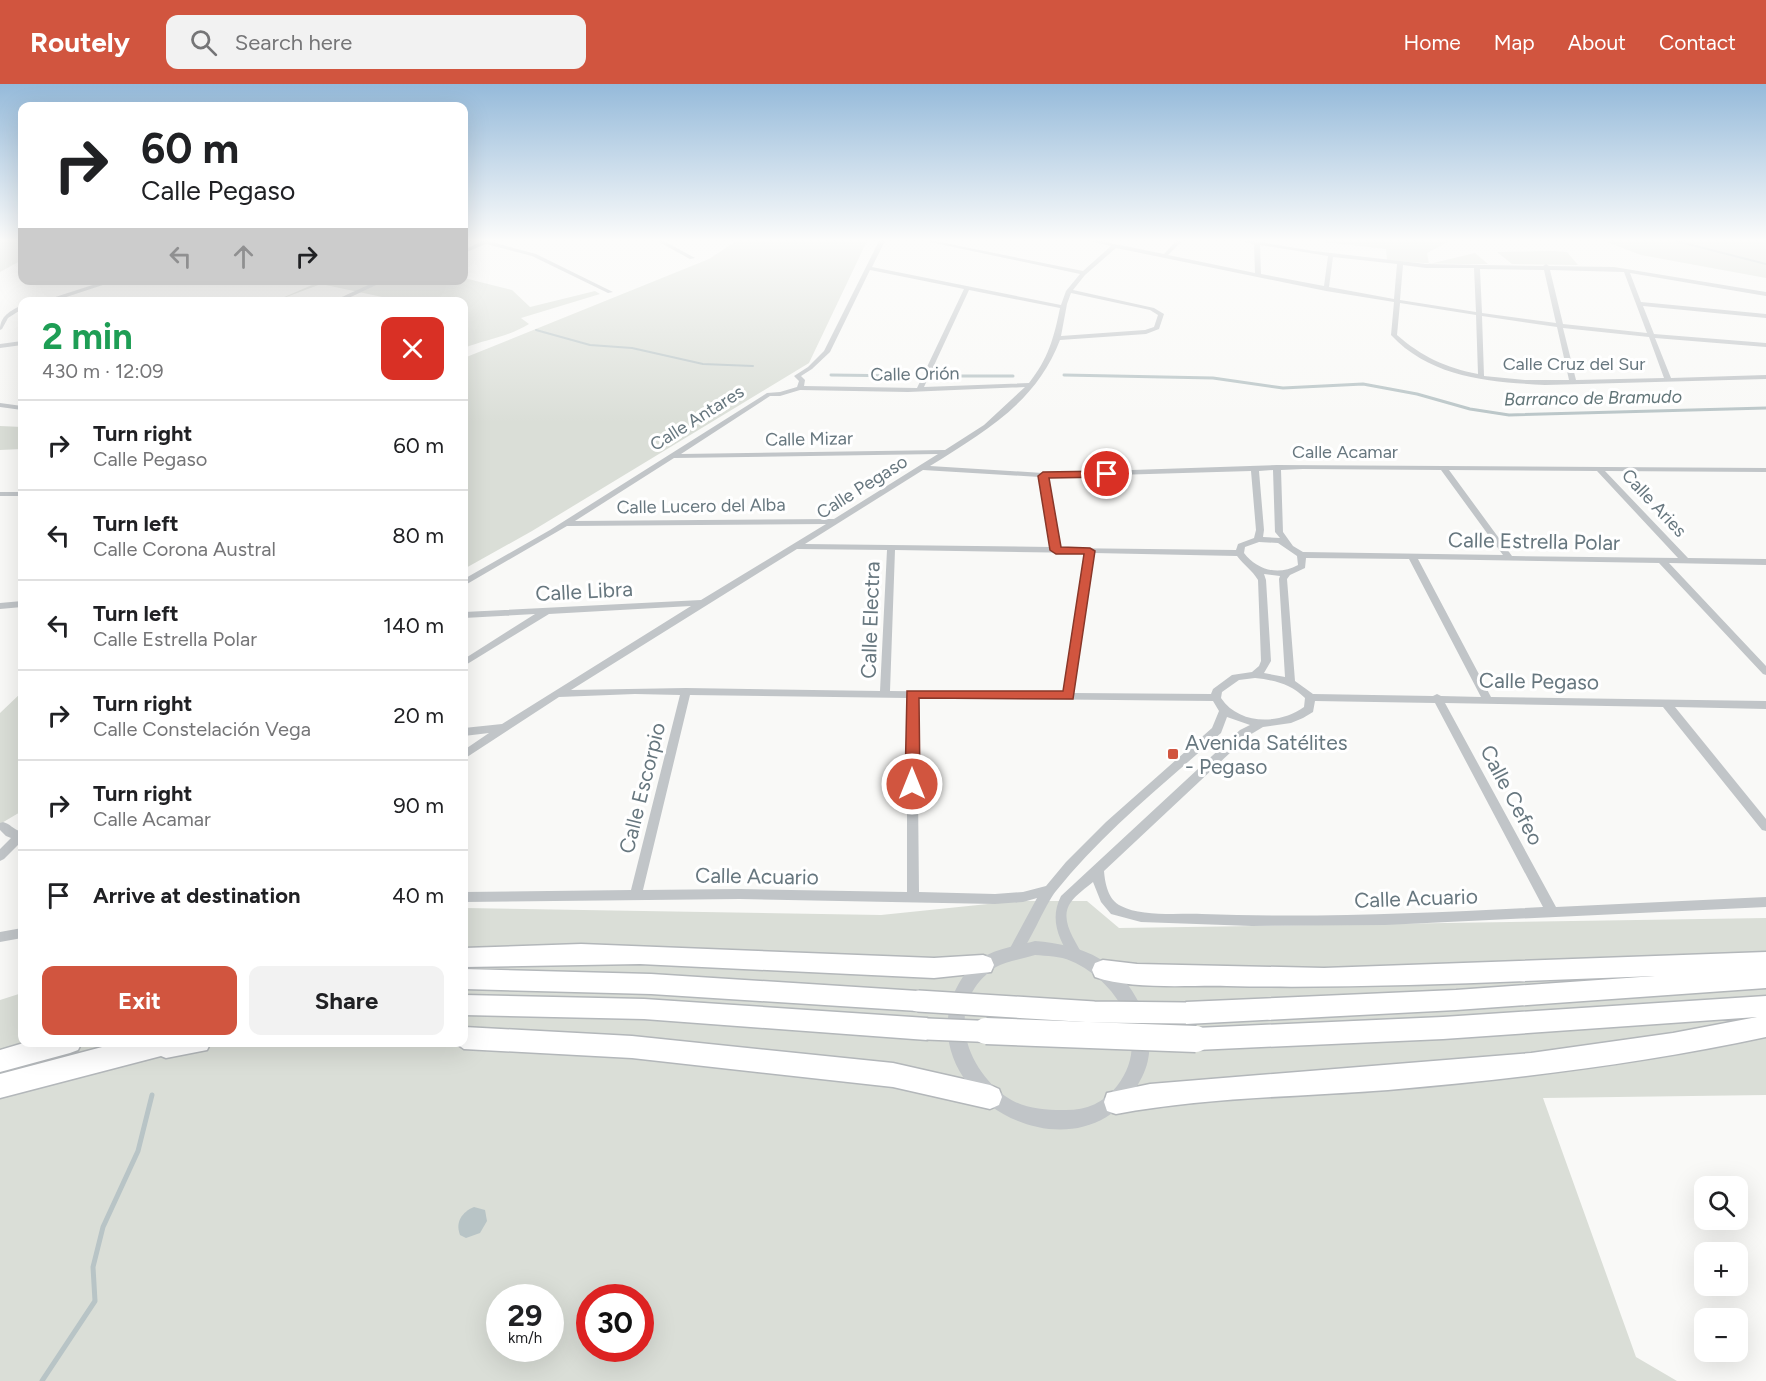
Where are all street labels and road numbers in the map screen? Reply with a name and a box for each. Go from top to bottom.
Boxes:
street label: Calle Cruz del Sur [1503,353,1645,375]
street label: Calle Orión [870,362,960,386]
street label: Calle Antares [646,380,748,456]
street label: Calle Mizar [765,427,853,451]
street label: Calle Acamar [1292,441,1398,463]
street label: Calle Pegaso [812,450,912,524]
street label: Calle Aries [1617,464,1691,542]
street label: Calle Lucero del Alba [616,494,786,518]
street label: Calle Estrella Polar [1448,527,1620,555]
street label: Calle Electra [855,561,885,679]
street label: Calle Libra [535,576,633,606]
street label: Calle Pegaso [1479,667,1599,695]
street label: Calle Escorpio [614,720,670,856]
street label: Calle Cefeo [1475,741,1549,849]
street label: Calle Acuario [695,862,819,890]
street label: Calle Acuario [1354,883,1478,913]

